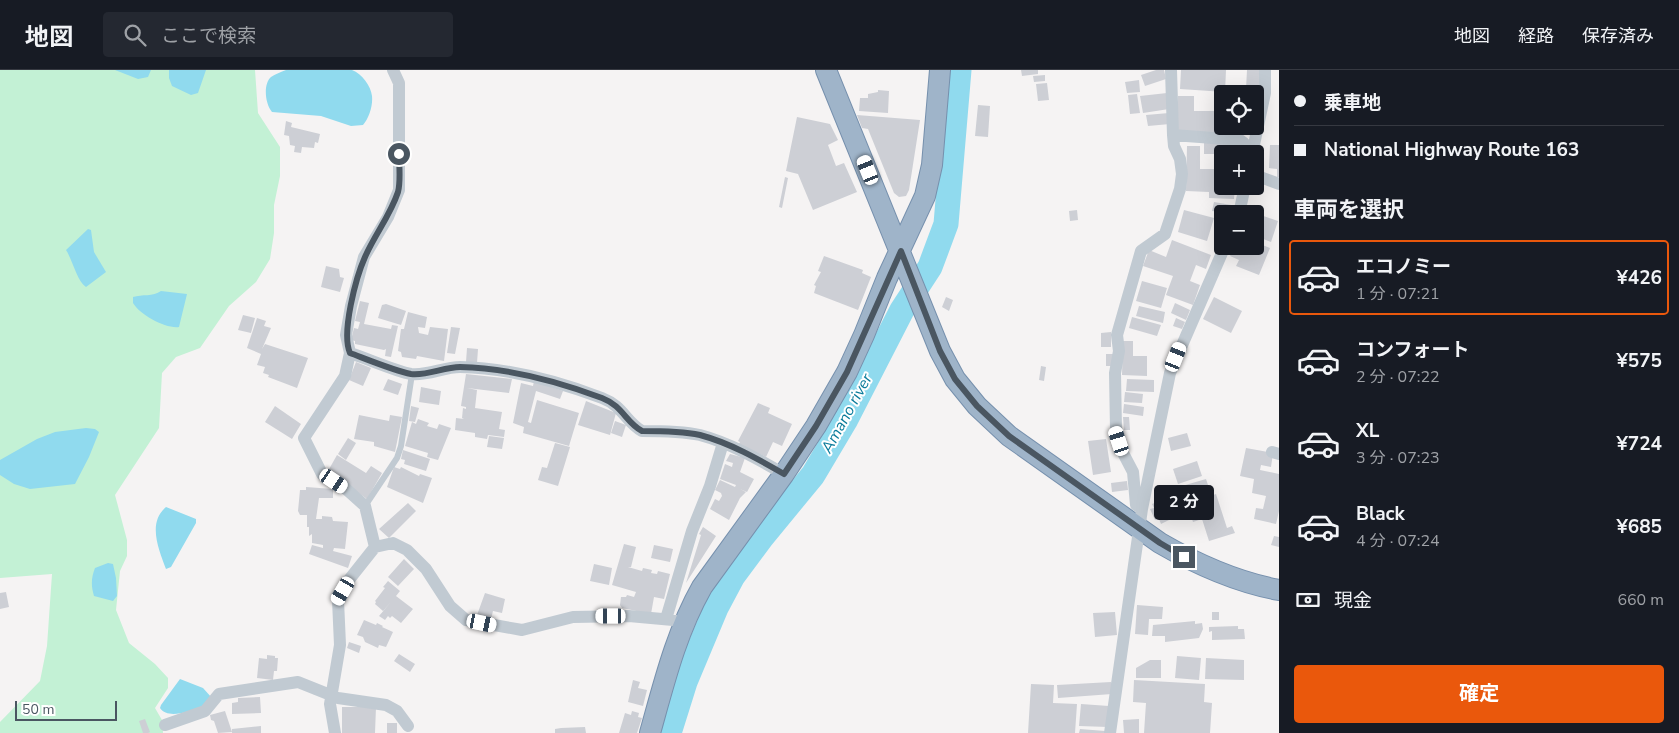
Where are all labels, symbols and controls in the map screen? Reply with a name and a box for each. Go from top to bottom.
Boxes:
search box [103,12,453,57]
text: 地図 [25,21,73,53]
icon: search [121,21,149,49]
text: ここで検索 [161,23,256,49]
text: 地図 [1454,24,1490,48]
text: 経路 [1518,24,1554,48]
text: 保存済み [1582,24,1654,48]
map controls [1214,85,1264,255]
button: locate [1214,85,1264,135]
text: 乗車地 [1324,90,1381,116]
text: National Highway Route 163 [1324,137,1579,163]
route start [388,143,410,165]
button: + [1214,145,1264,195]
car [855,153,880,187]
text: 車両を選択 [1294,195,1404,225]
button: − [1214,205,1264,255]
text: エコノミー [1356,254,1451,280]
icon: car [1296,255,1341,300]
text: ¥426 [1616,265,1662,291]
text: 1 分 · 07:21 [1356,283,1440,305]
text: コンフォート [1356,337,1469,363]
icon: car [1296,338,1341,383]
car [1163,340,1188,374]
text: ¥575 [1616,348,1662,374]
text: 2 分 · 07:22 [1356,366,1440,388]
water label: Amano river [815,369,878,458]
text: XL [1356,418,1379,444]
icon: car [1296,421,1341,466]
car [1107,424,1130,458]
text: ¥724 [1616,431,1662,457]
text: 3 分 · 07:23 [1356,447,1440,469]
car [317,466,350,496]
callout: 2 分 [1154,484,1214,520]
text: 2 分 [1169,491,1199,513]
text: Black [1356,501,1405,527]
icon: car [1296,504,1341,549]
text: ¥685 [1616,514,1662,540]
text: 4 分 · 07:24 [1356,530,1440,552]
route end [1173,546,1195,568]
car [329,574,356,608]
icon: cash [1294,586,1322,614]
text: 現金 [1334,588,1372,614]
text: 660 m [1617,589,1664,611]
car [596,609,626,624]
car [465,613,498,633]
button: 確定 [1294,665,1664,723]
scale bar [15,698,118,721]
text: 50 m [22,700,54,719]

